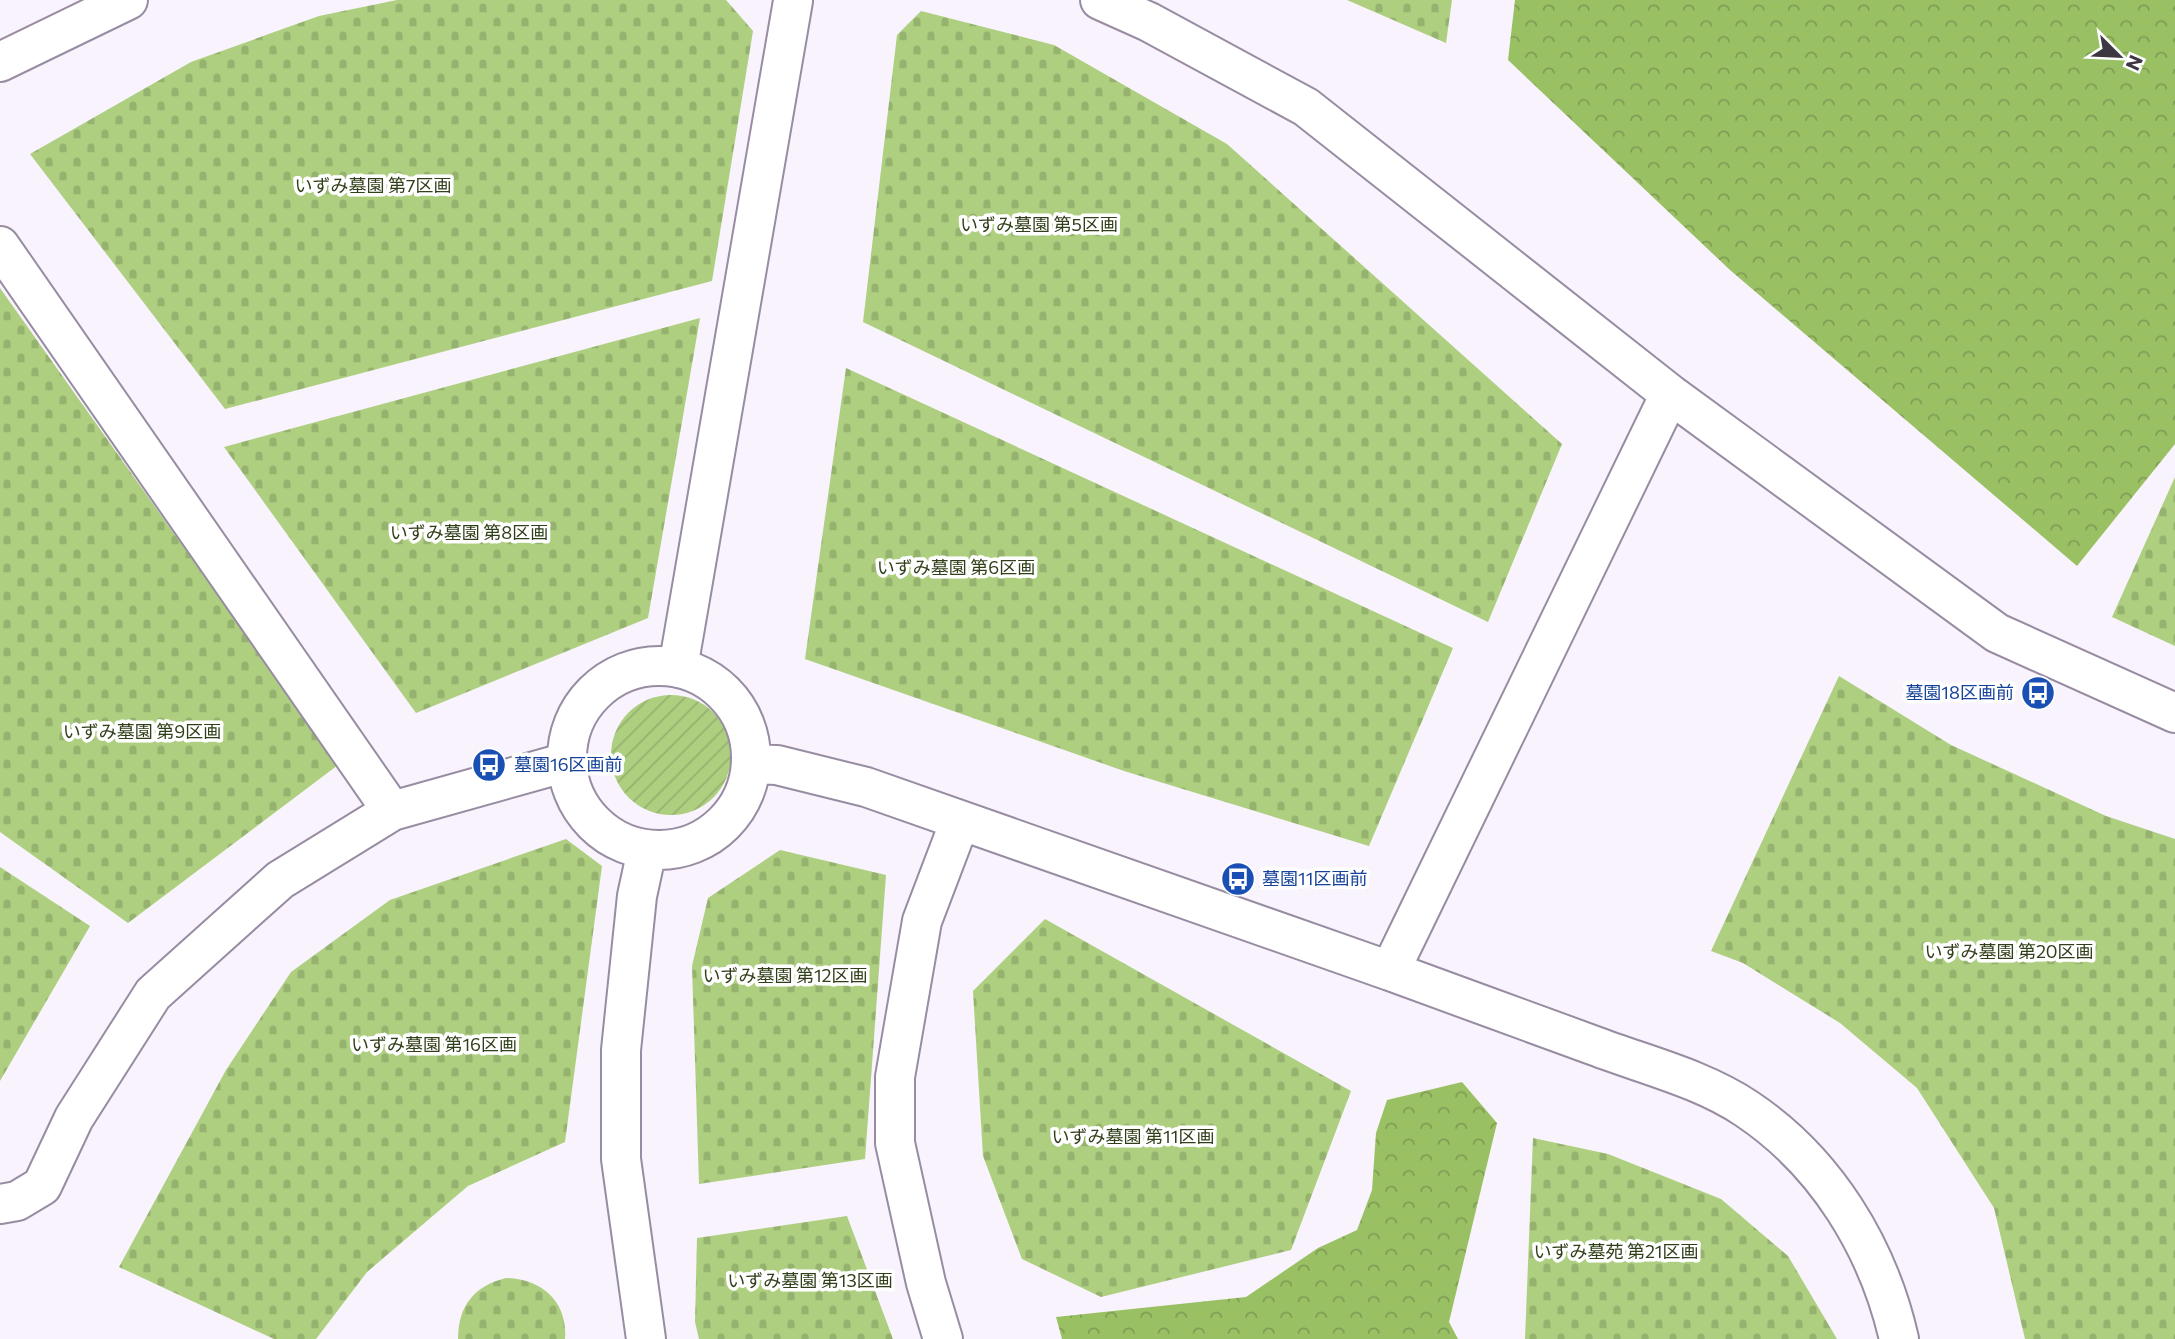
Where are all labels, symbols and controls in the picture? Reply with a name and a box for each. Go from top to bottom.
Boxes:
north arrow [2084,21,2154,91]
text: N [2122,52,2148,74]
park label: いずみ墓園 第7区画 [295,174,451,196]
park label: いずみ墓園 第5区画 [960,213,1118,235]
park label: いずみ墓園 第8区画 [390,521,548,543]
park label: いずみ墓園 第6区画 [877,556,1035,578]
bus stop icon: 墓園18区画前 [2019,674,2057,712]
place label: 墓園18区画前 [1905,681,2014,703]
park label: いずみ墓園 第9区画 [63,720,221,742]
bus stop icon: 墓園16区画前 [470,746,508,784]
place label: 墓園16区画前 [514,753,623,775]
bus stop icon: 墓園11区画前 [1219,860,1257,898]
place label: 墓園11区画前 [1262,867,1367,889]
park label: いずみ墓園 第20区画 [1924,940,2094,962]
park label: いずみ墓園 第12区画 [702,964,868,986]
park label: いずみ墓園 第16区画 [351,1033,517,1055]
park label: いずみ墓園 第11区画 [1052,1125,1214,1147]
park label: いずみ墓苑 第21区画 [1533,1240,1699,1262]
park label: いずみ墓園 第13区画 [727,1269,893,1291]

